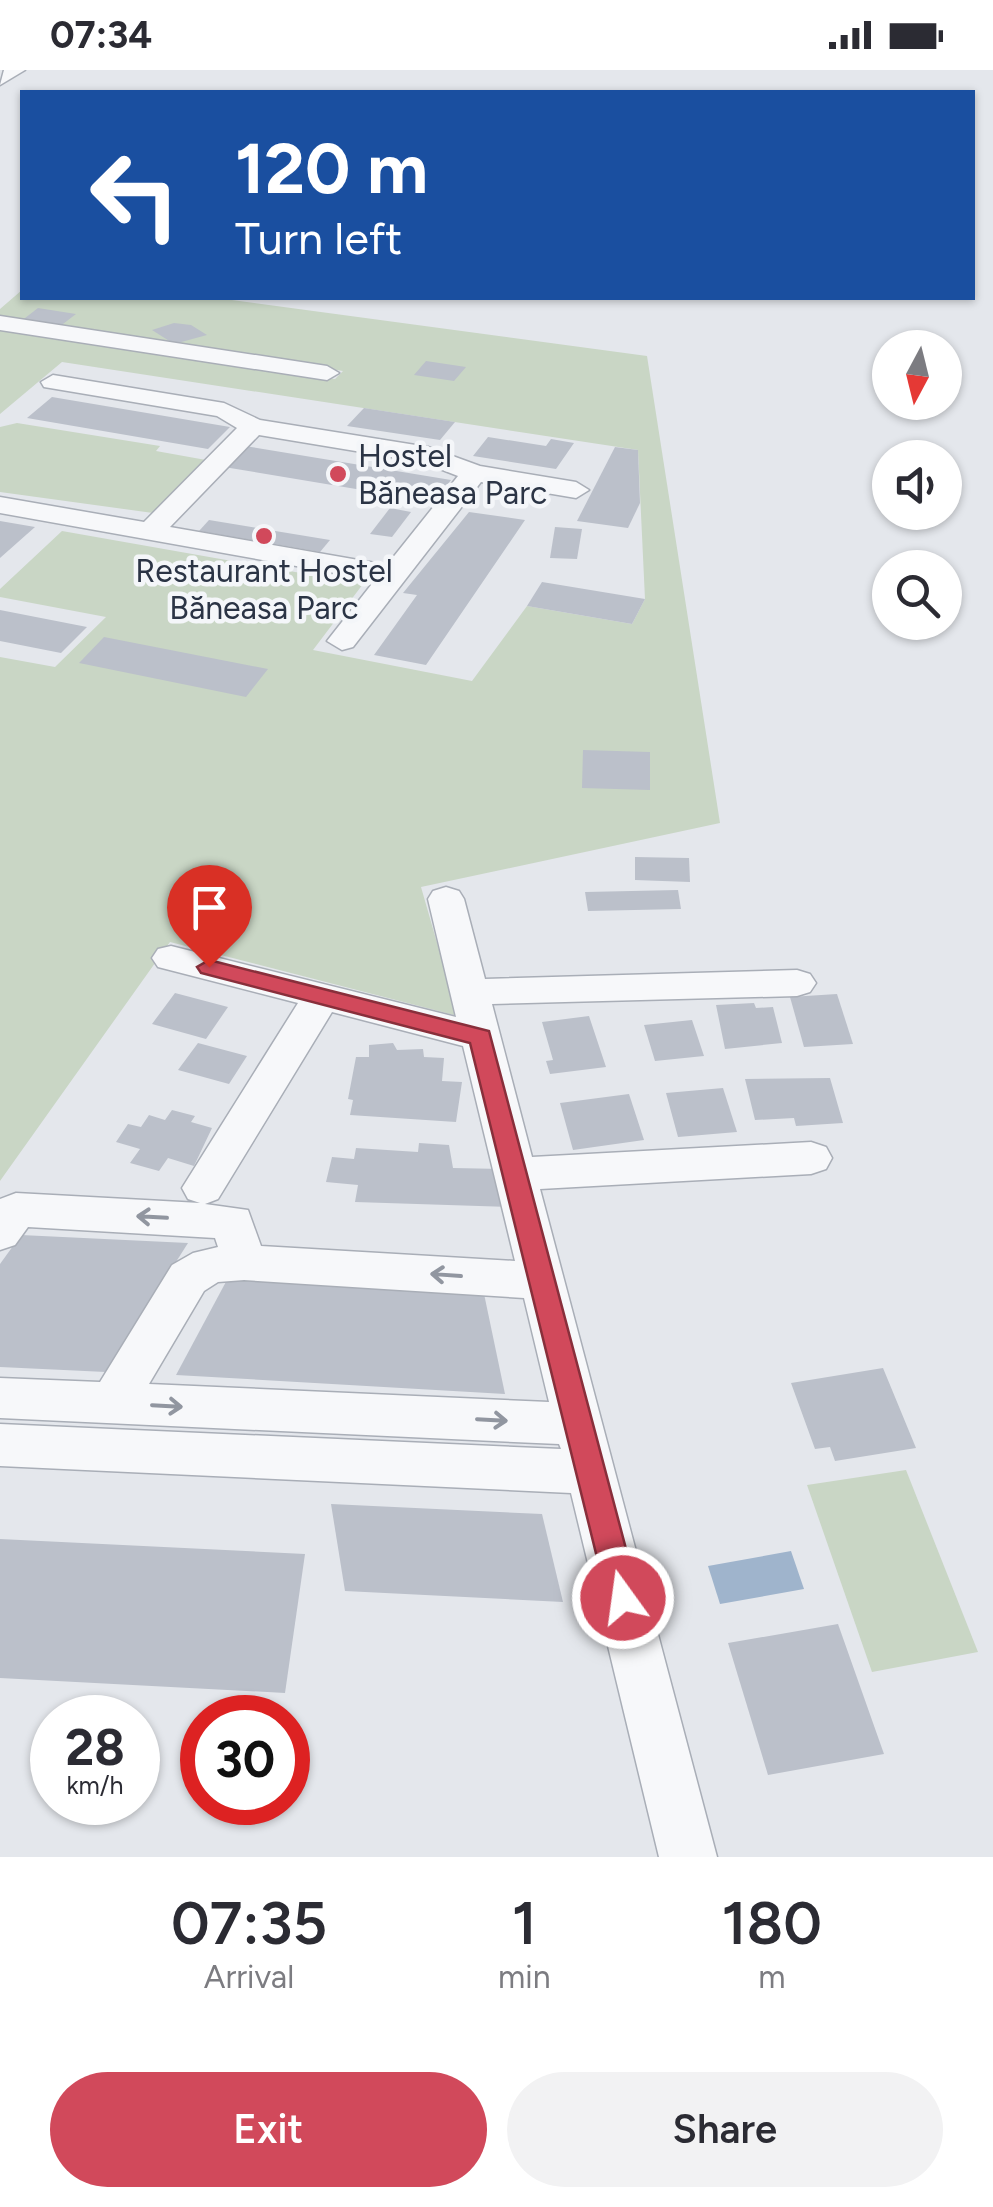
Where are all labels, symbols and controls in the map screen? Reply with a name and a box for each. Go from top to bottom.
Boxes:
text: 07:34 [50,12,152,58]
text: 120 m [235,126,428,211]
icon: left [70,130,200,260]
text: Turn left [235,211,402,265]
north arrow [872,330,962,420]
map controls [872,330,962,640]
place label: Hostel Băneasa Parc [358,437,547,512]
button: sound [872,440,962,530]
marker: Hostel Băneasa Parc [327,463,349,485]
marker: Restaurant Hostel Băneasa Parc [253,525,275,547]
button: search [872,550,962,640]
place label: Restaurant Hostel Băneasa Parc [135,552,393,627]
pin [167,865,252,968]
icon: arrive [182,880,237,935]
one-way arrow [136,1208,168,1227]
one-way arrow [430,1265,462,1284]
one-way arrow [151,1396,183,1415]
one-way arrow [475,1411,507,1430]
position arrow [571,1546,675,1650]
speed limit sign: 30 [180,1695,310,1825]
text: 28 [65,1717,125,1778]
text: km/h [66,1770,124,1800]
text: 07:35 [171,1887,327,1959]
text: 1 [512,1887,537,1959]
text: 180 [721,1887,822,1959]
text: Arrival [204,1958,294,1996]
text: min [498,1958,551,1996]
text: m [758,1958,785,1996]
button: Exit [50,2072,487,2187]
button: Share [507,2072,943,2187]

